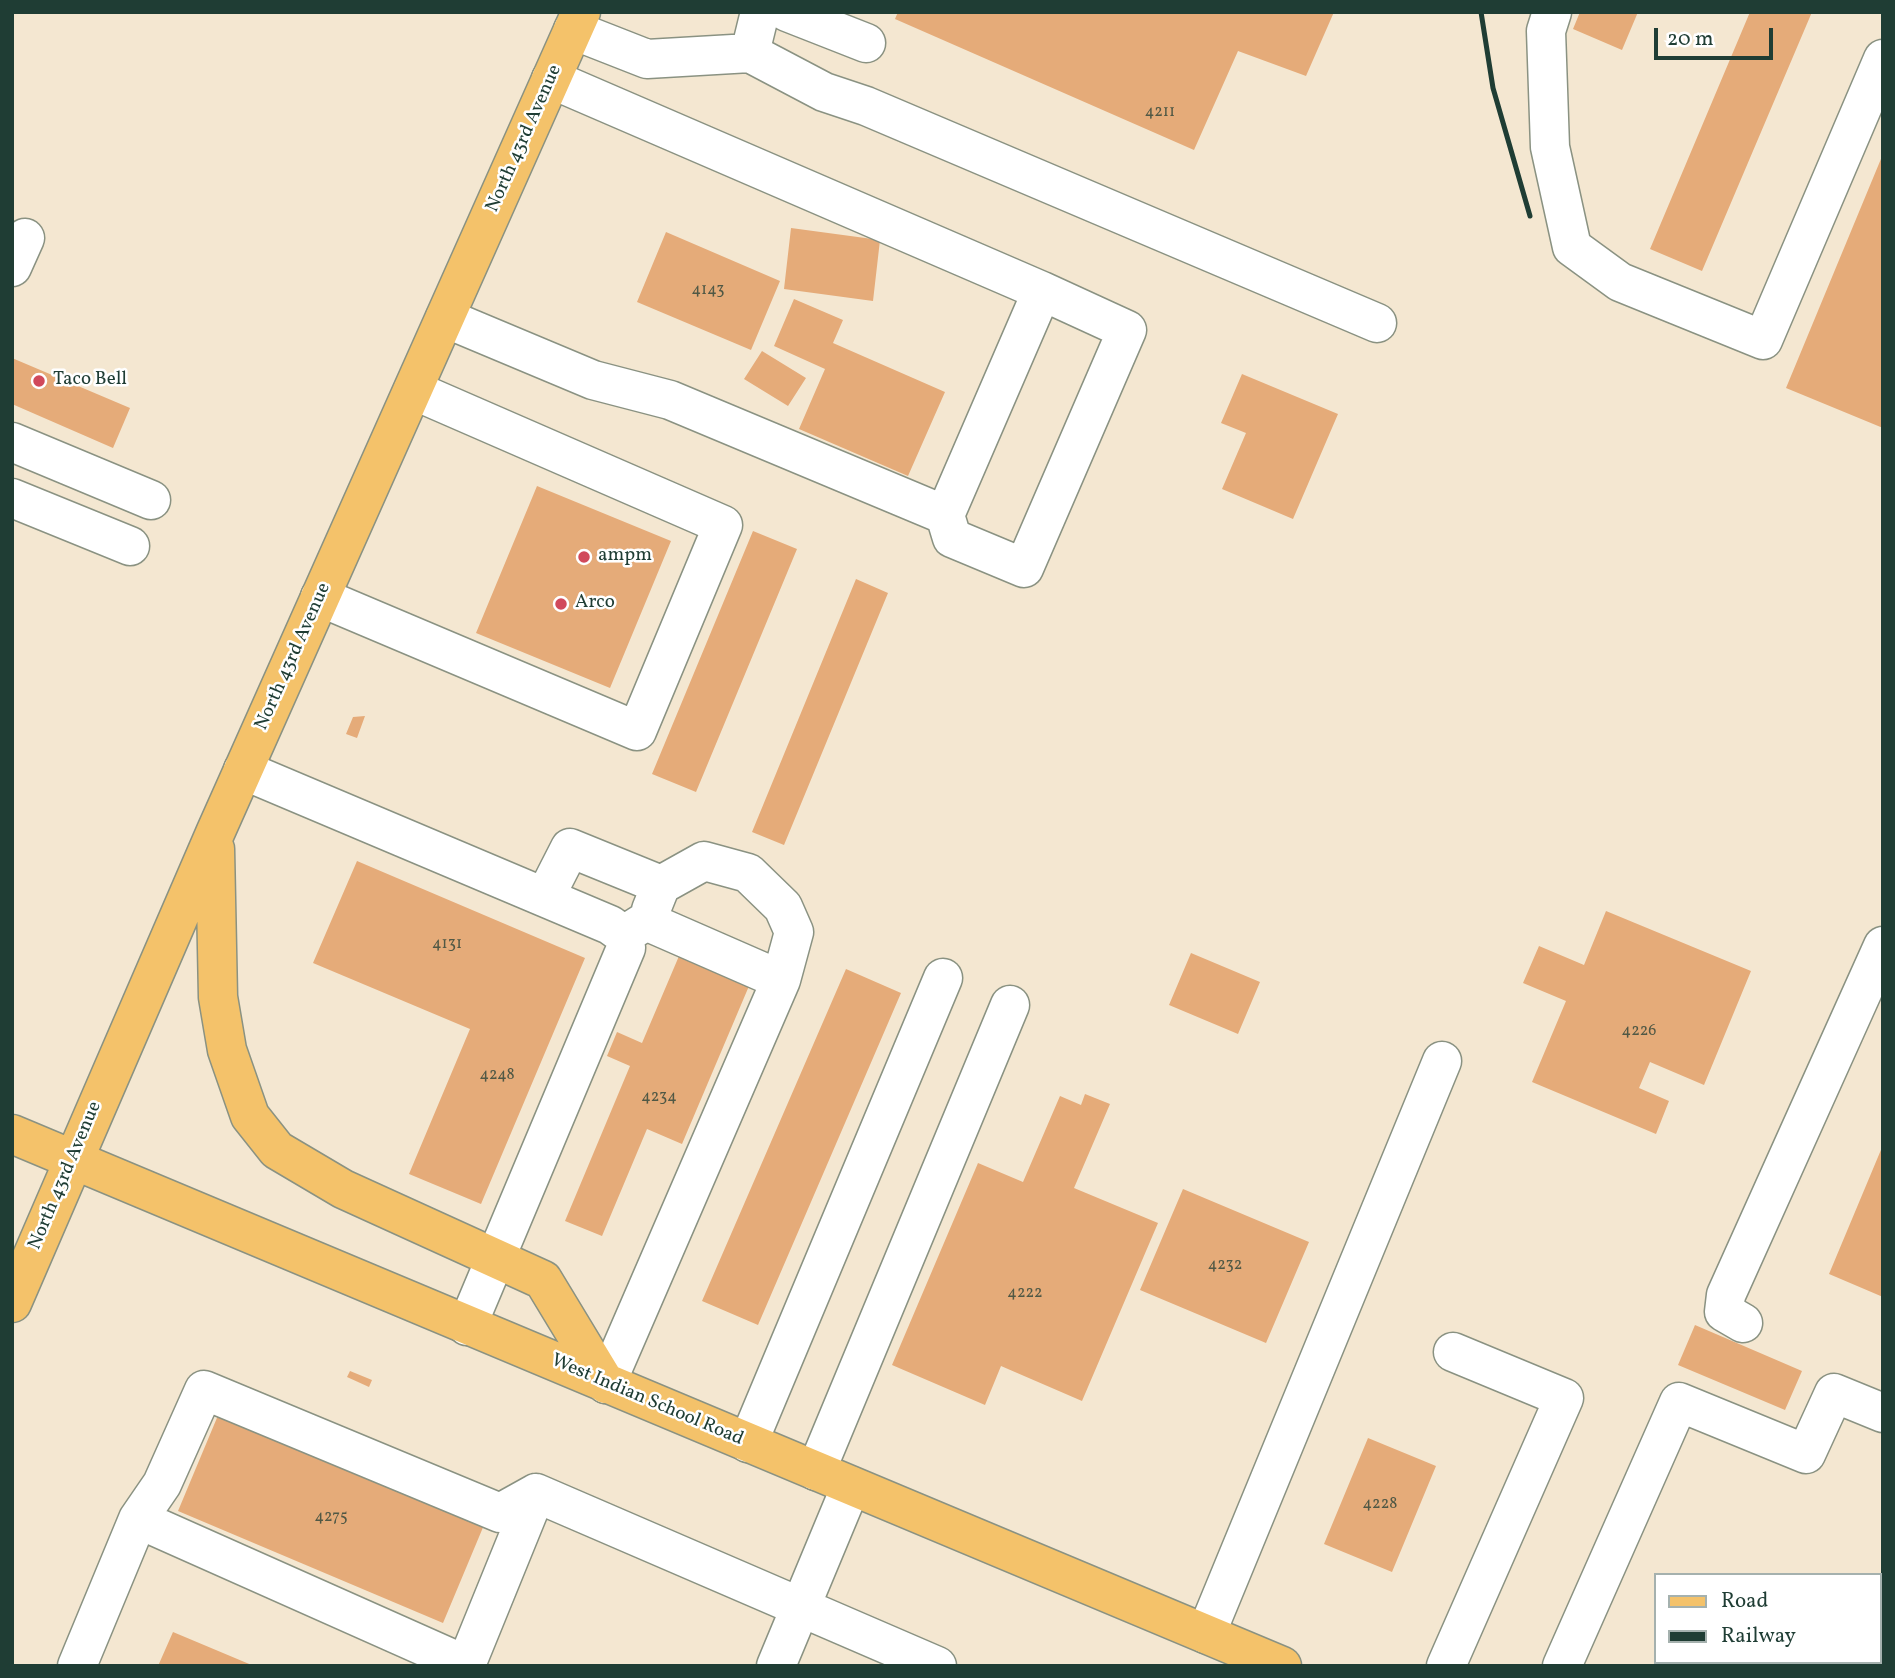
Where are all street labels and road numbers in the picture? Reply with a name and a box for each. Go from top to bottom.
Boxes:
street label: North 43rd Avenue [482,62,568,216]
street label: North 43rd Avenue [251,580,337,734]
street label: North 43rd Avenue [24,1098,108,1254]
street label: West Indian School Road [548,1350,746,1452]

